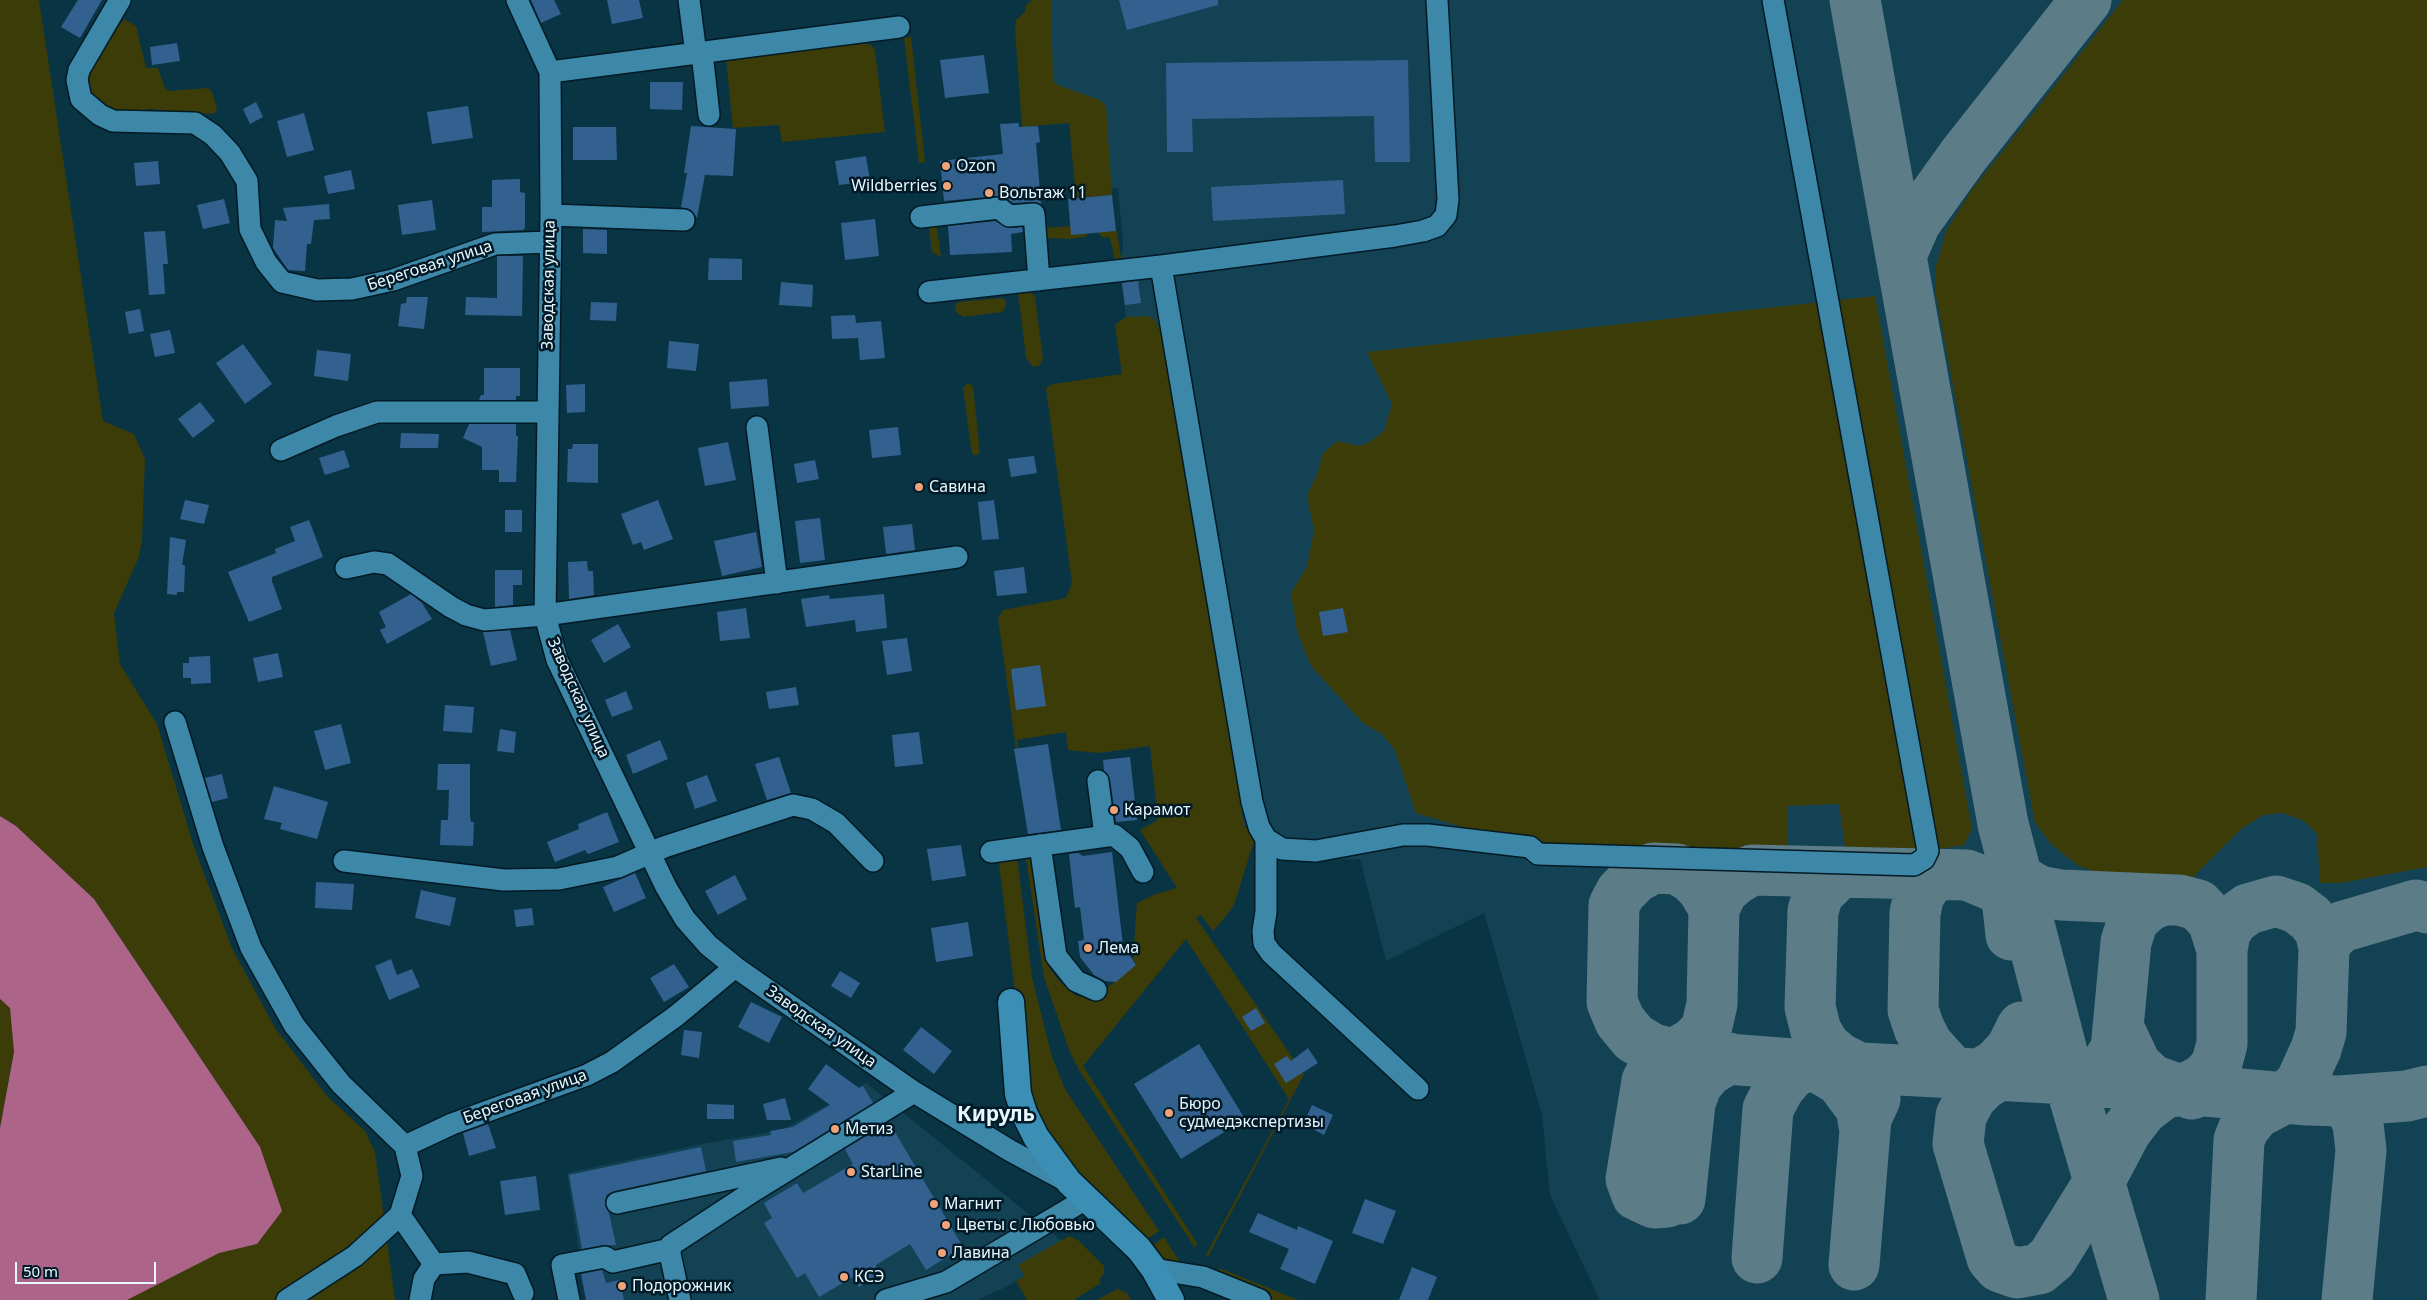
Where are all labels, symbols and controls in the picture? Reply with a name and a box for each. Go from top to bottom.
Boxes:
place label: Ozon [956,156,996,176]
marker: Ozon [940,160,952,172]
place label: Wildberries [851,176,937,196]
marker: Wildberries [941,180,953,192]
place label: Вольтаж 11 [999,183,1087,203]
marker: Вольтаж 11 [983,187,995,199]
street label: Заводская улица [538,220,560,350]
street label: Береговая улица [365,237,495,295]
place label: Савина [929,477,986,497]
marker: Савина [913,481,925,493]
street label: Заводская улица [543,635,613,761]
place label: Карамот [1124,800,1190,820]
marker: Карамот [1108,804,1120,816]
place label: Лема [1098,938,1139,958]
marker: Лема [1082,942,1094,954]
street label: Заводская улица [762,982,880,1072]
street label: Береговая улица [461,1066,589,1128]
place label: Бюро судмедэкспертизы [1179,1094,1324,1132]
district label: Кируль [957,1102,1035,1128]
marker: Бюро судмедэкспертизы [1163,1107,1175,1119]
place label: Метиз [845,1119,893,1139]
marker: Метиз [829,1123,841,1135]
place label: StarLine [861,1162,923,1182]
marker: StarLine [845,1166,857,1178]
place label: Магнит [944,1194,1002,1214]
marker: Магнит [928,1198,940,1210]
place label: Цветы с Любовью [956,1215,1095,1235]
marker: Цветы с Любовью [940,1219,952,1231]
place label: Лавина [952,1243,1010,1263]
marker: Лавина [936,1247,948,1259]
scale bar [18,1252,159,1284]
text: 50 m [23,1261,58,1281]
place label: КСЭ [854,1267,884,1287]
marker: КСЭ [838,1271,850,1283]
place label: Подорожник [632,1276,732,1296]
marker: Подорожник [616,1280,628,1292]

